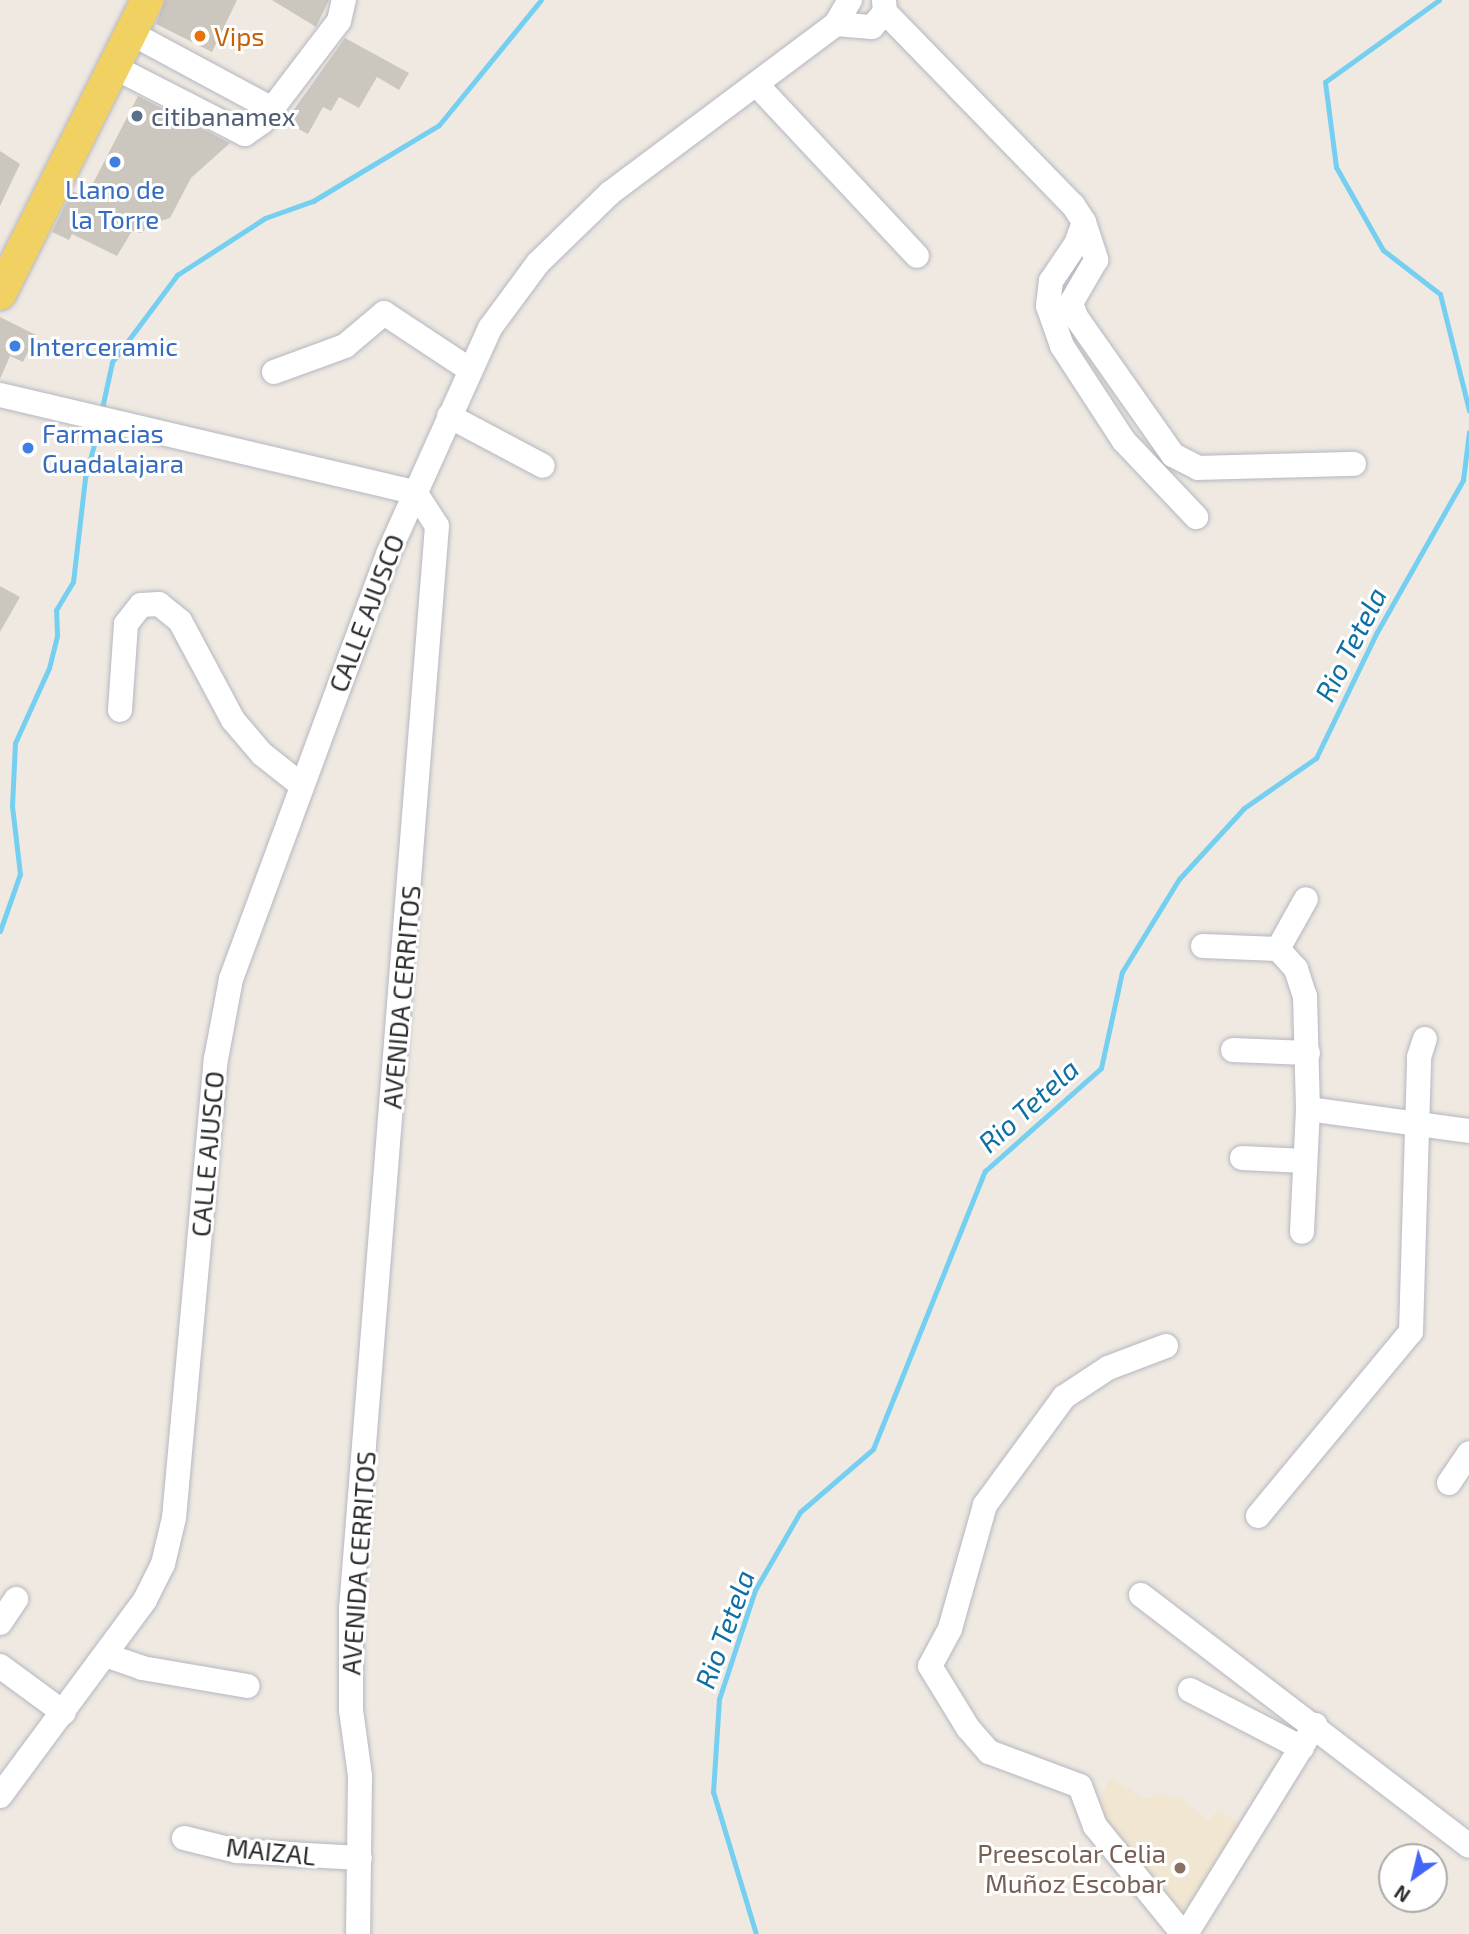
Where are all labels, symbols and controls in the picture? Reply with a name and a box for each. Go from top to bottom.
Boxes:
place label: Vips [214,20,265,52]
marker: Vips [192,28,208,44]
place label: citibanamex [151,100,295,132]
marker: citibanamex [129,108,145,124]
marker: Llano de la Torre [107,154,123,170]
place label: Llano de la Torre [65,173,165,234]
place label: Interceramic [29,330,178,362]
marker: Interceramic [7,338,23,354]
place label: Farmacias Guadalajara [42,417,184,478]
marker: Farmacias Guadalajara [20,440,36,456]
street label: CALLE AJUSCO [322,530,410,696]
water label: Rio Tetela [1307,581,1393,707]
street label: AVENIDA CERRITOS [376,884,426,1110]
water label: Rio Tetela [971,1051,1085,1159]
street label: CALLE AJUSCO [184,1070,230,1238]
street label: AVENIDA CERRITOS [335,1450,381,1676]
water label: Rio Tetela [687,1565,761,1693]
street label: MAIZAL [225,1831,317,1871]
place label: Preescolar Celia Muñoz Escobar [977,1837,1166,1898]
north arrow [1378,1843,1448,1913]
marker: Preescolar Celia Muñoz Escobar [1172,1860,1188,1876]
text: N [1390,1881,1414,1908]

